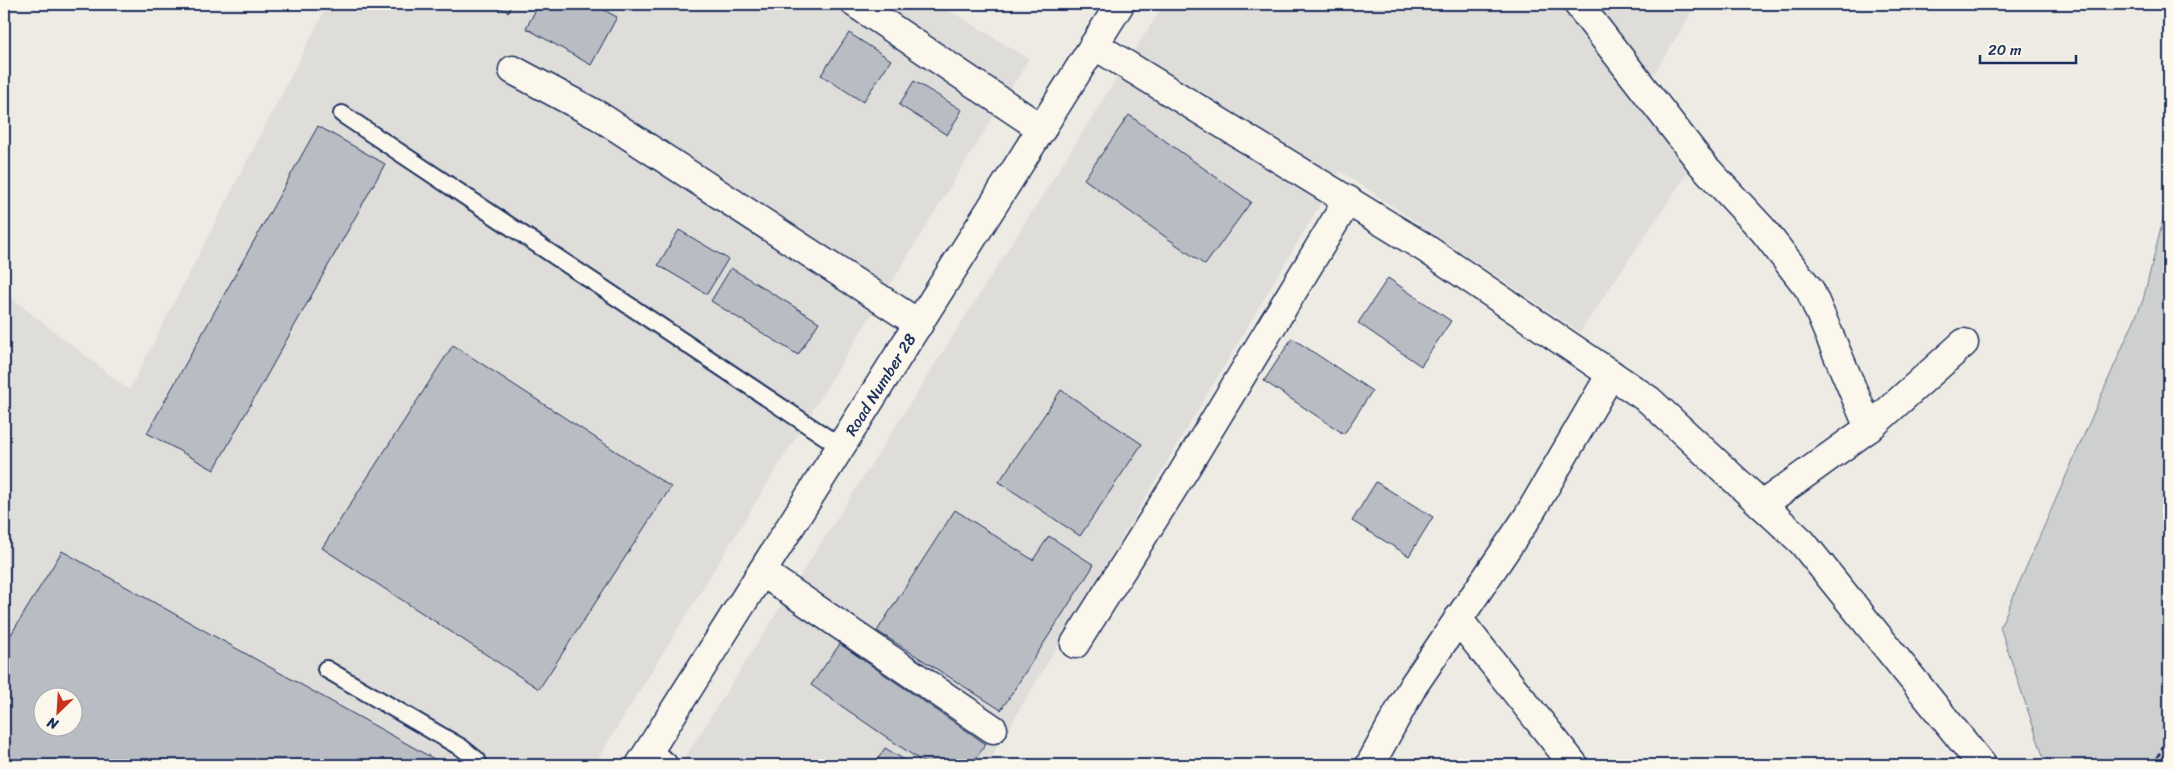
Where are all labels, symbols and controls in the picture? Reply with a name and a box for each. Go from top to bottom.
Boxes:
scale bar [1980,32,2077,64]
text: 20 m [1988,37,2022,63]
street label: Road Number 28 [837,327,924,442]
north arrow [32,686,82,736]
text: N [43,710,63,737]

